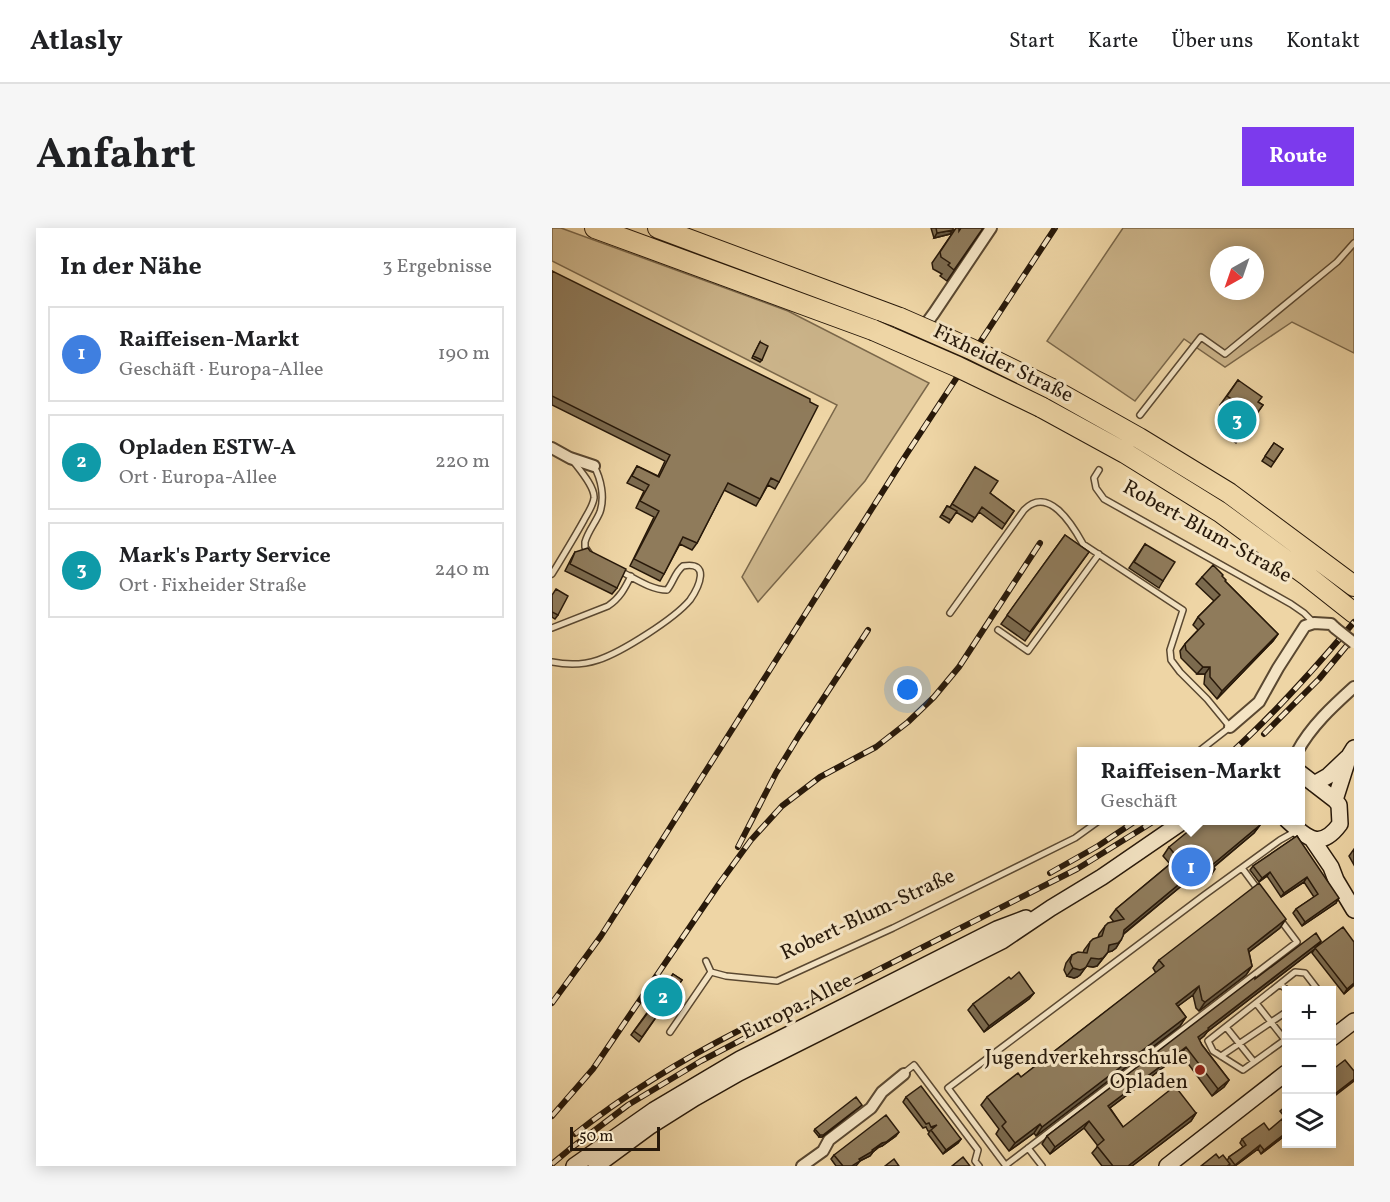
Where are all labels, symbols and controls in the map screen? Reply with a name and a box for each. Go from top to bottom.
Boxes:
text: Atlasly [30,22,123,61]
text: Start [1009,27,1055,56]
text: Karte [1088,27,1138,56]
text: Über uns [1171,27,1253,56]
text: Kontakt [1286,27,1360,56]
text: Anfahrt [36,127,196,186]
button: Route [1242,127,1354,186]
north arrow [1210,246,1264,300]
text: In der Nähe [60,249,202,285]
text: 3 Ergebnisse [382,253,492,281]
street label: Fixheider Straße [928,317,1078,411]
text: Raiffeisen-Markt [119,325,299,356]
text: 1 [77,340,86,368]
text: 190 m [438,340,490,368]
text: Geschäft · Europa-Allee [119,356,324,384]
pin: 3 [1218,398,1256,442]
text: Opladen ESTW-A [119,433,296,464]
text: 2 [76,448,87,476]
text: 220 m [435,448,490,476]
text: Ort · Europa-Allee [119,464,277,492]
street label: Robert-Blum-Straße [1117,473,1297,591]
text: Mark's Party Service [119,541,331,572]
text: 3 [76,556,87,584]
text: 240 m [435,556,490,584]
text: Ort · Fixheider Straße [119,572,306,600]
your location [893,675,922,704]
popup [1077,747,1305,825]
text: Raiffeisen-Markt [1101,757,1281,788]
text: Geschäft [1101,788,1178,816]
pin: 1 [1172,844,1210,890]
street label: Robert-Blum-Straße [776,862,960,968]
street label: Europa-Allee [736,966,858,1048]
pin: 2 [644,974,682,1020]
map controls [1282,986,1336,1148]
button: + [1282,986,1336,1040]
button: − [1282,1040,1336,1094]
place label: Jugendverkehrsschule Opladen [985,1044,1188,1097]
marker: Jugendverkehrsschule Opladen [1193,1063,1207,1077]
button: layers [1282,1094,1336,1148]
scale bar [570,1124,660,1152]
text: 50 m [579,1126,613,1148]

